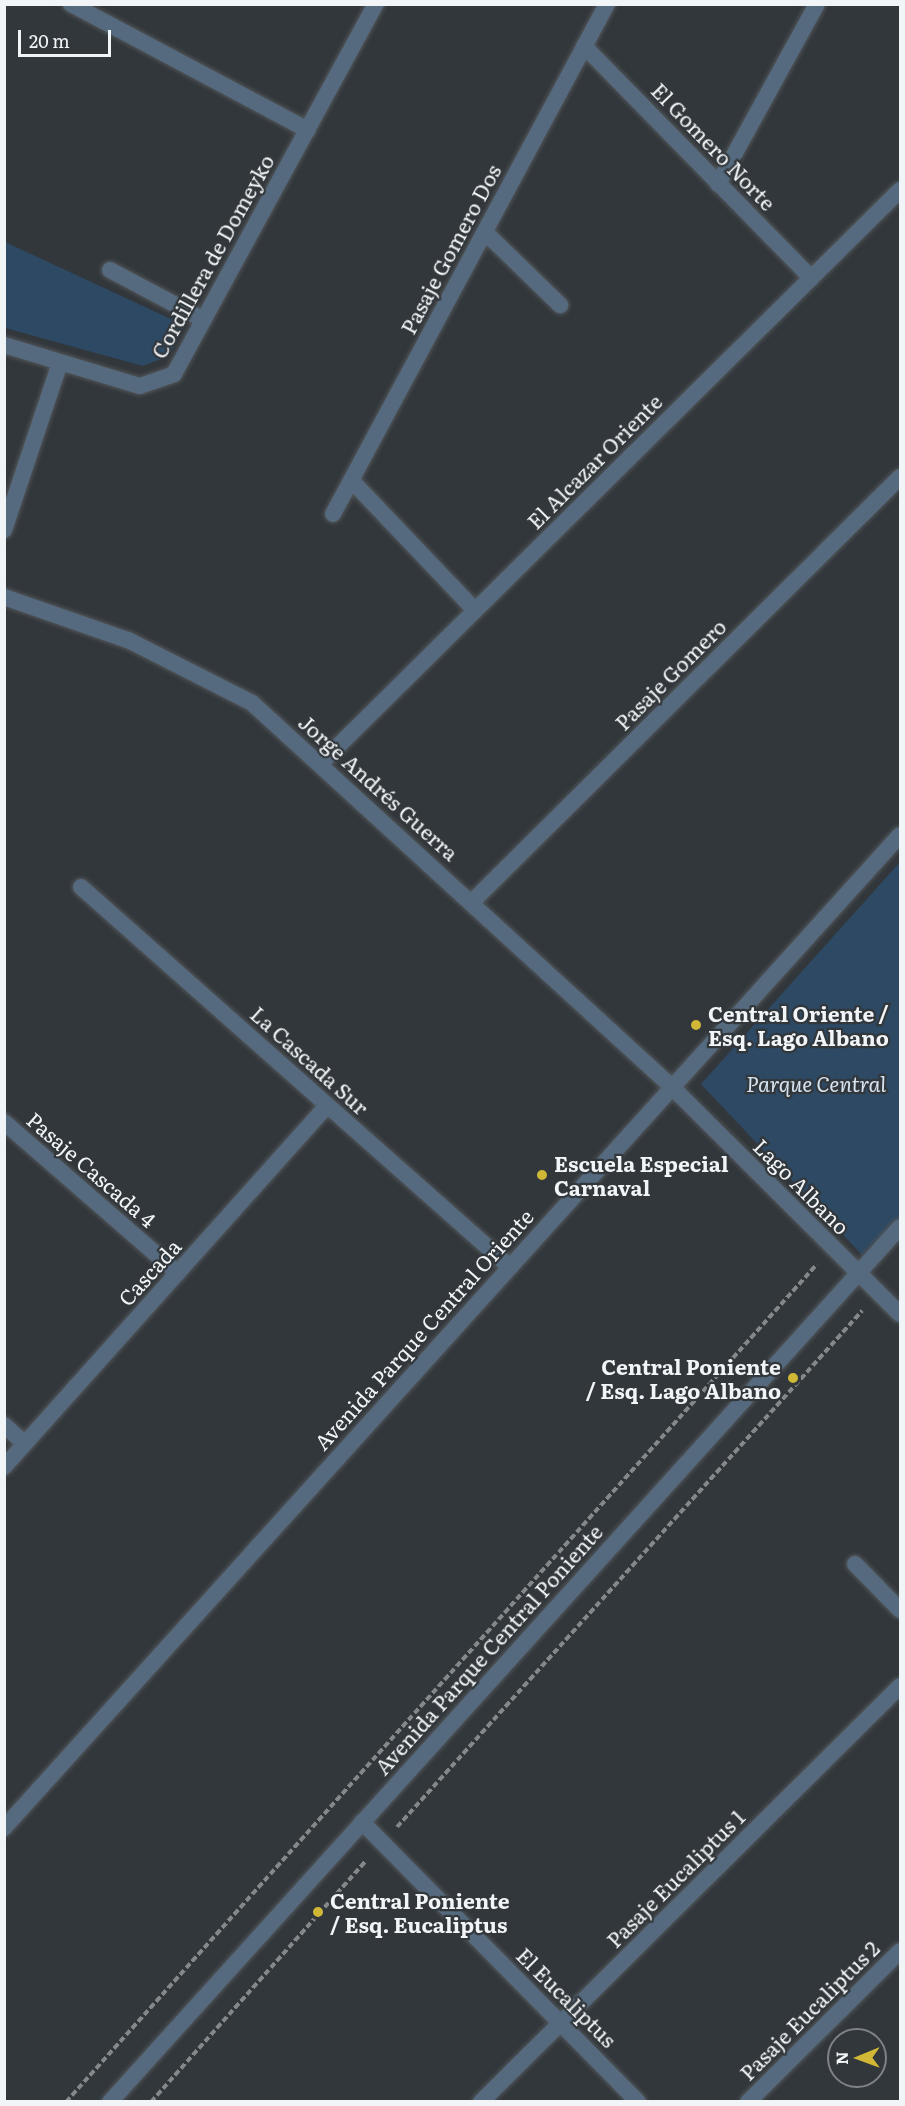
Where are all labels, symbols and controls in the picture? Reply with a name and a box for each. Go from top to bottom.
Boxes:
scale bar [21,18,114,56]
text: 20 m [29,27,70,54]
street label: El Gomero Norte [647,77,781,215]
street label: Cordillera de Domeyko [145,150,279,362]
street label: Pasaje Gomero Dos [395,160,505,338]
street label: El Alcazar Oriente [521,388,667,534]
street label: Pasaje Gomero [609,613,731,735]
street label: Jorge Andrés Guerra [294,709,464,865]
place label: Central Oriente / Esq. Lago Albano [708,1000,889,1050]
street label: La Cascada Sur [246,1001,374,1119]
marker: Central Oriente / Esq. Lago Albano [689,1018,703,1032]
park label: Parque Central [746,1070,886,1096]
street label: Pasaje Cascada 4 [22,1106,162,1232]
street label: Lago Albano [749,1133,855,1239]
place label: Escuela Especial Carnaval [554,1150,729,1200]
marker: Escuela Especial Carnaval [535,1168,549,1182]
street label: Avenida Parque Central Oriente [308,1204,538,1454]
street label: Cascada [113,1234,185,1310]
place label: Central Poniente / Esq. Lago Albano [586,1353,781,1403]
marker: Central Poniente / Esq. Lago Albano [786,1371,800,1385]
street label: Avenida Parque Central Poniente [369,1519,607,1779]
street label: Pasaje Eucaliptus 1 [601,1804,749,1952]
place label: Central Poniente / Esq. Eucaliptus [330,1887,510,1937]
marker: Central Poniente / Esq. Eucaliptus [311,1905,325,1919]
street label: Pasaje Eucaliptus 2 [734,1935,884,2085]
street label: El Eucaliptus [512,1942,622,2052]
north arrow [827,2028,887,2088]
text: N [829,2051,853,2065]

